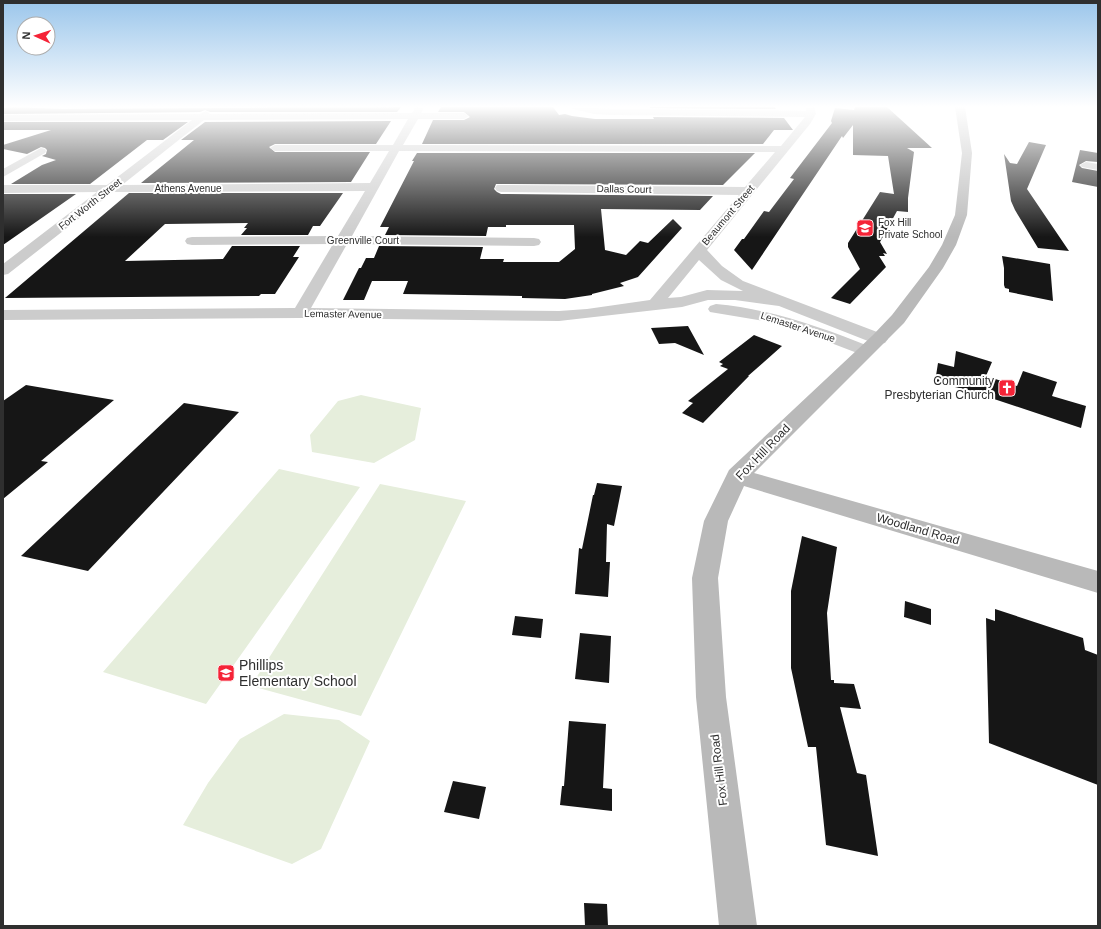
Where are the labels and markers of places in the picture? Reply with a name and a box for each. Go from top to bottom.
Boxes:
place label: Fox Hill Private School [878,217,942,240]
school or university icon: Fox Hill Private School [855,218,875,238]
place label: Community Presbyterian Church [885,374,994,402]
church icon: Community Presbyterian Church [997,378,1017,398]
place label: Phillips Elementary School [239,657,357,689]
school or university icon: Phillips Elementary School [216,663,236,683]

